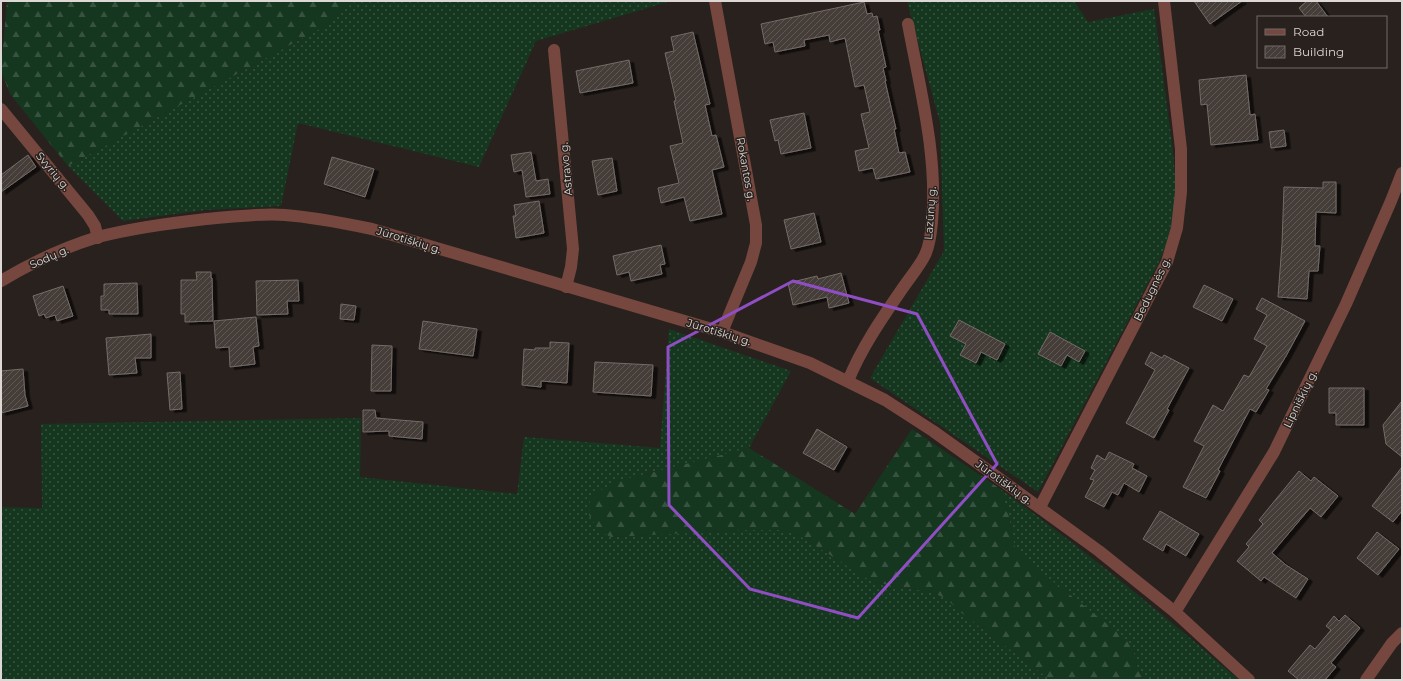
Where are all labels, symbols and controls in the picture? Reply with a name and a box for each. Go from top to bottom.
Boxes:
legend [1257,16,1387,68]
text: Road [1293,24,1324,39]
text: Building [1293,44,1344,59]
street label: Rokantos g. [734,136,758,202]
street label: Astravo g. [557,142,575,196]
street label: Svyrių g. [33,149,73,193]
street label: Lazūnų g. [921,186,939,240]
street label: Jūrotiškių g. [374,223,443,256]
street label: Sodų g. [27,242,71,272]
street label: Bedugnės g. [1130,255,1174,323]
street label: Jūrotiškių g. [684,315,753,348]
street label: Lipniškių g. [1280,368,1320,430]
street label: Jūrotiškių g. [972,456,1035,507]

